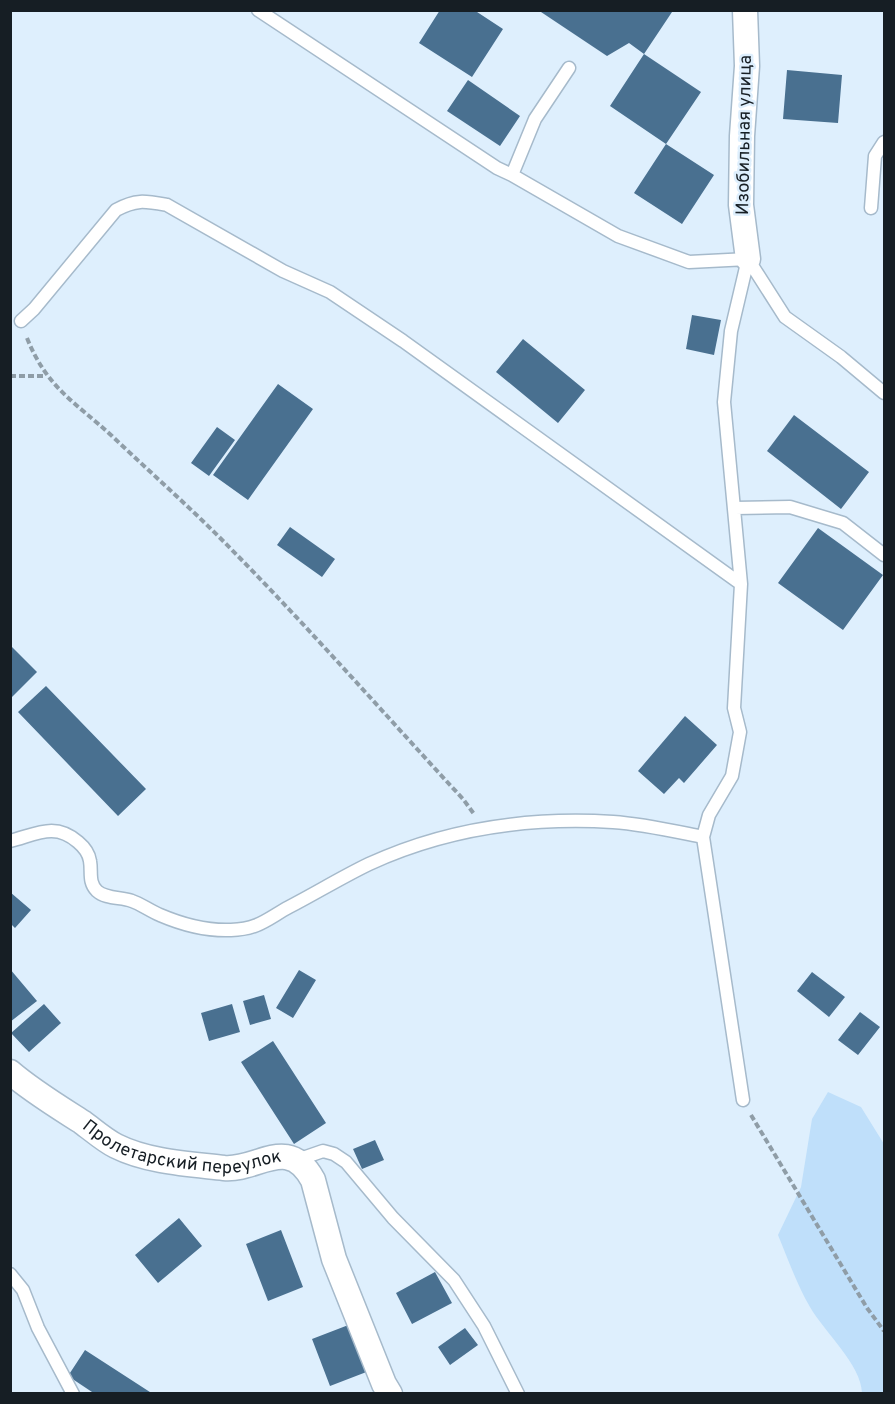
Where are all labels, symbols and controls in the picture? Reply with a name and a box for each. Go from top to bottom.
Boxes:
street label: Изобильная улица [732,55,758,215]
street label: Пролетарский переулок [78,1115,283,1180]

